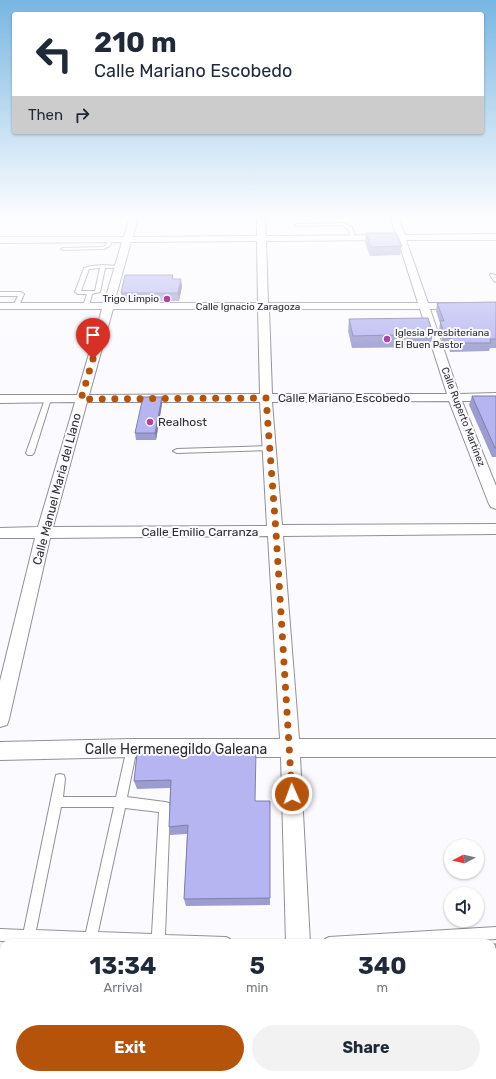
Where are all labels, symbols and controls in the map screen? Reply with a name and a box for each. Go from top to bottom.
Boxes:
text: 210 m [94,26,177,59]
icon: left [28,28,80,80]
text: Calle Mariano Escobedo [94,60,292,82]
icon: right [71,104,93,126]
text: Then [28,106,63,124]
place label: Trigo Limpio [103,293,159,305]
marker: Trigo Limpio [162,294,172,304]
street label: Calle Ignacio Zaragoza [196,301,300,313]
pin [76,318,110,359]
icon: arrive [82,324,104,346]
place label: Iglesia Presbiteriana El Buen Pastor [395,327,489,351]
marker: Iglesia Presbiteriana El Buen Pastor [382,334,392,344]
street label: Calle Ruperto Martínez [439,366,487,468]
street label: Calle Mariano Escobedo [278,391,410,405]
street label: Calle Manuel Maria del Llano [30,411,84,566]
place label: Realhost [158,415,207,429]
marker: Realhost [145,417,155,427]
street label: Calle Emilio Carranza [142,525,258,539]
street label: Calle Hermenegildo Galeana [85,741,267,758]
position arrow [271,773,313,815]
north arrow [444,839,484,879]
map controls [444,839,484,927]
button: sound [444,887,484,927]
text: 13:34 [89,952,156,980]
text: 5 [249,952,265,980]
text: 340 [358,952,407,980]
text: Arrival [103,980,142,995]
text: min [246,980,269,995]
text: m [376,980,388,995]
button: Exit [16,1025,244,1071]
button: Share [252,1025,480,1071]

